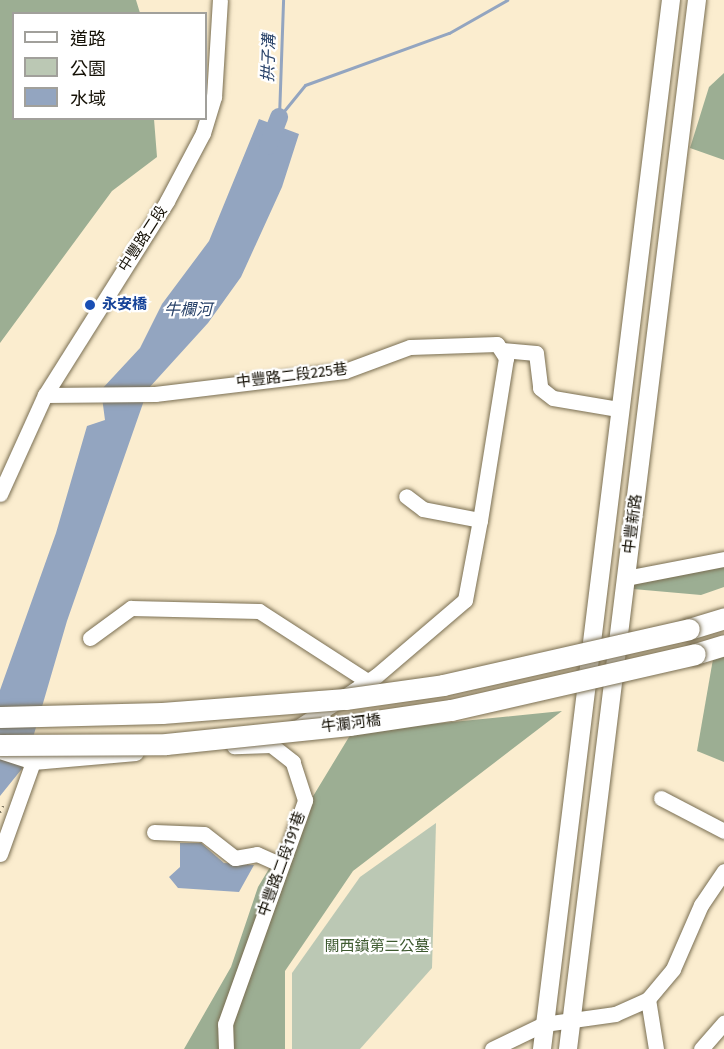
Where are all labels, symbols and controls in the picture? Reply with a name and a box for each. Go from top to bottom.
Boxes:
legend [12,12,207,120]
text: 道路 [70,28,106,50]
water label: 拱子溝 [259,34,279,82]
text: 公園 [70,58,106,80]
text: 水域 [70,88,106,110]
street label: 中豐路二段 [115,203,171,275]
place label: 永安橋 [102,296,147,314]
marker: 永安橋 [83,298,97,312]
water label: 牛欄河 [164,300,212,320]
street label: 中豐路二段225巷 [235,360,349,392]
street label: 中豐新路 [620,493,646,555]
street label: 牛瀾河橋 [320,711,382,737]
street label: 中豐路二段191巷 [255,809,309,919]
park label: 關西鎮第二公墓 [325,938,429,956]

